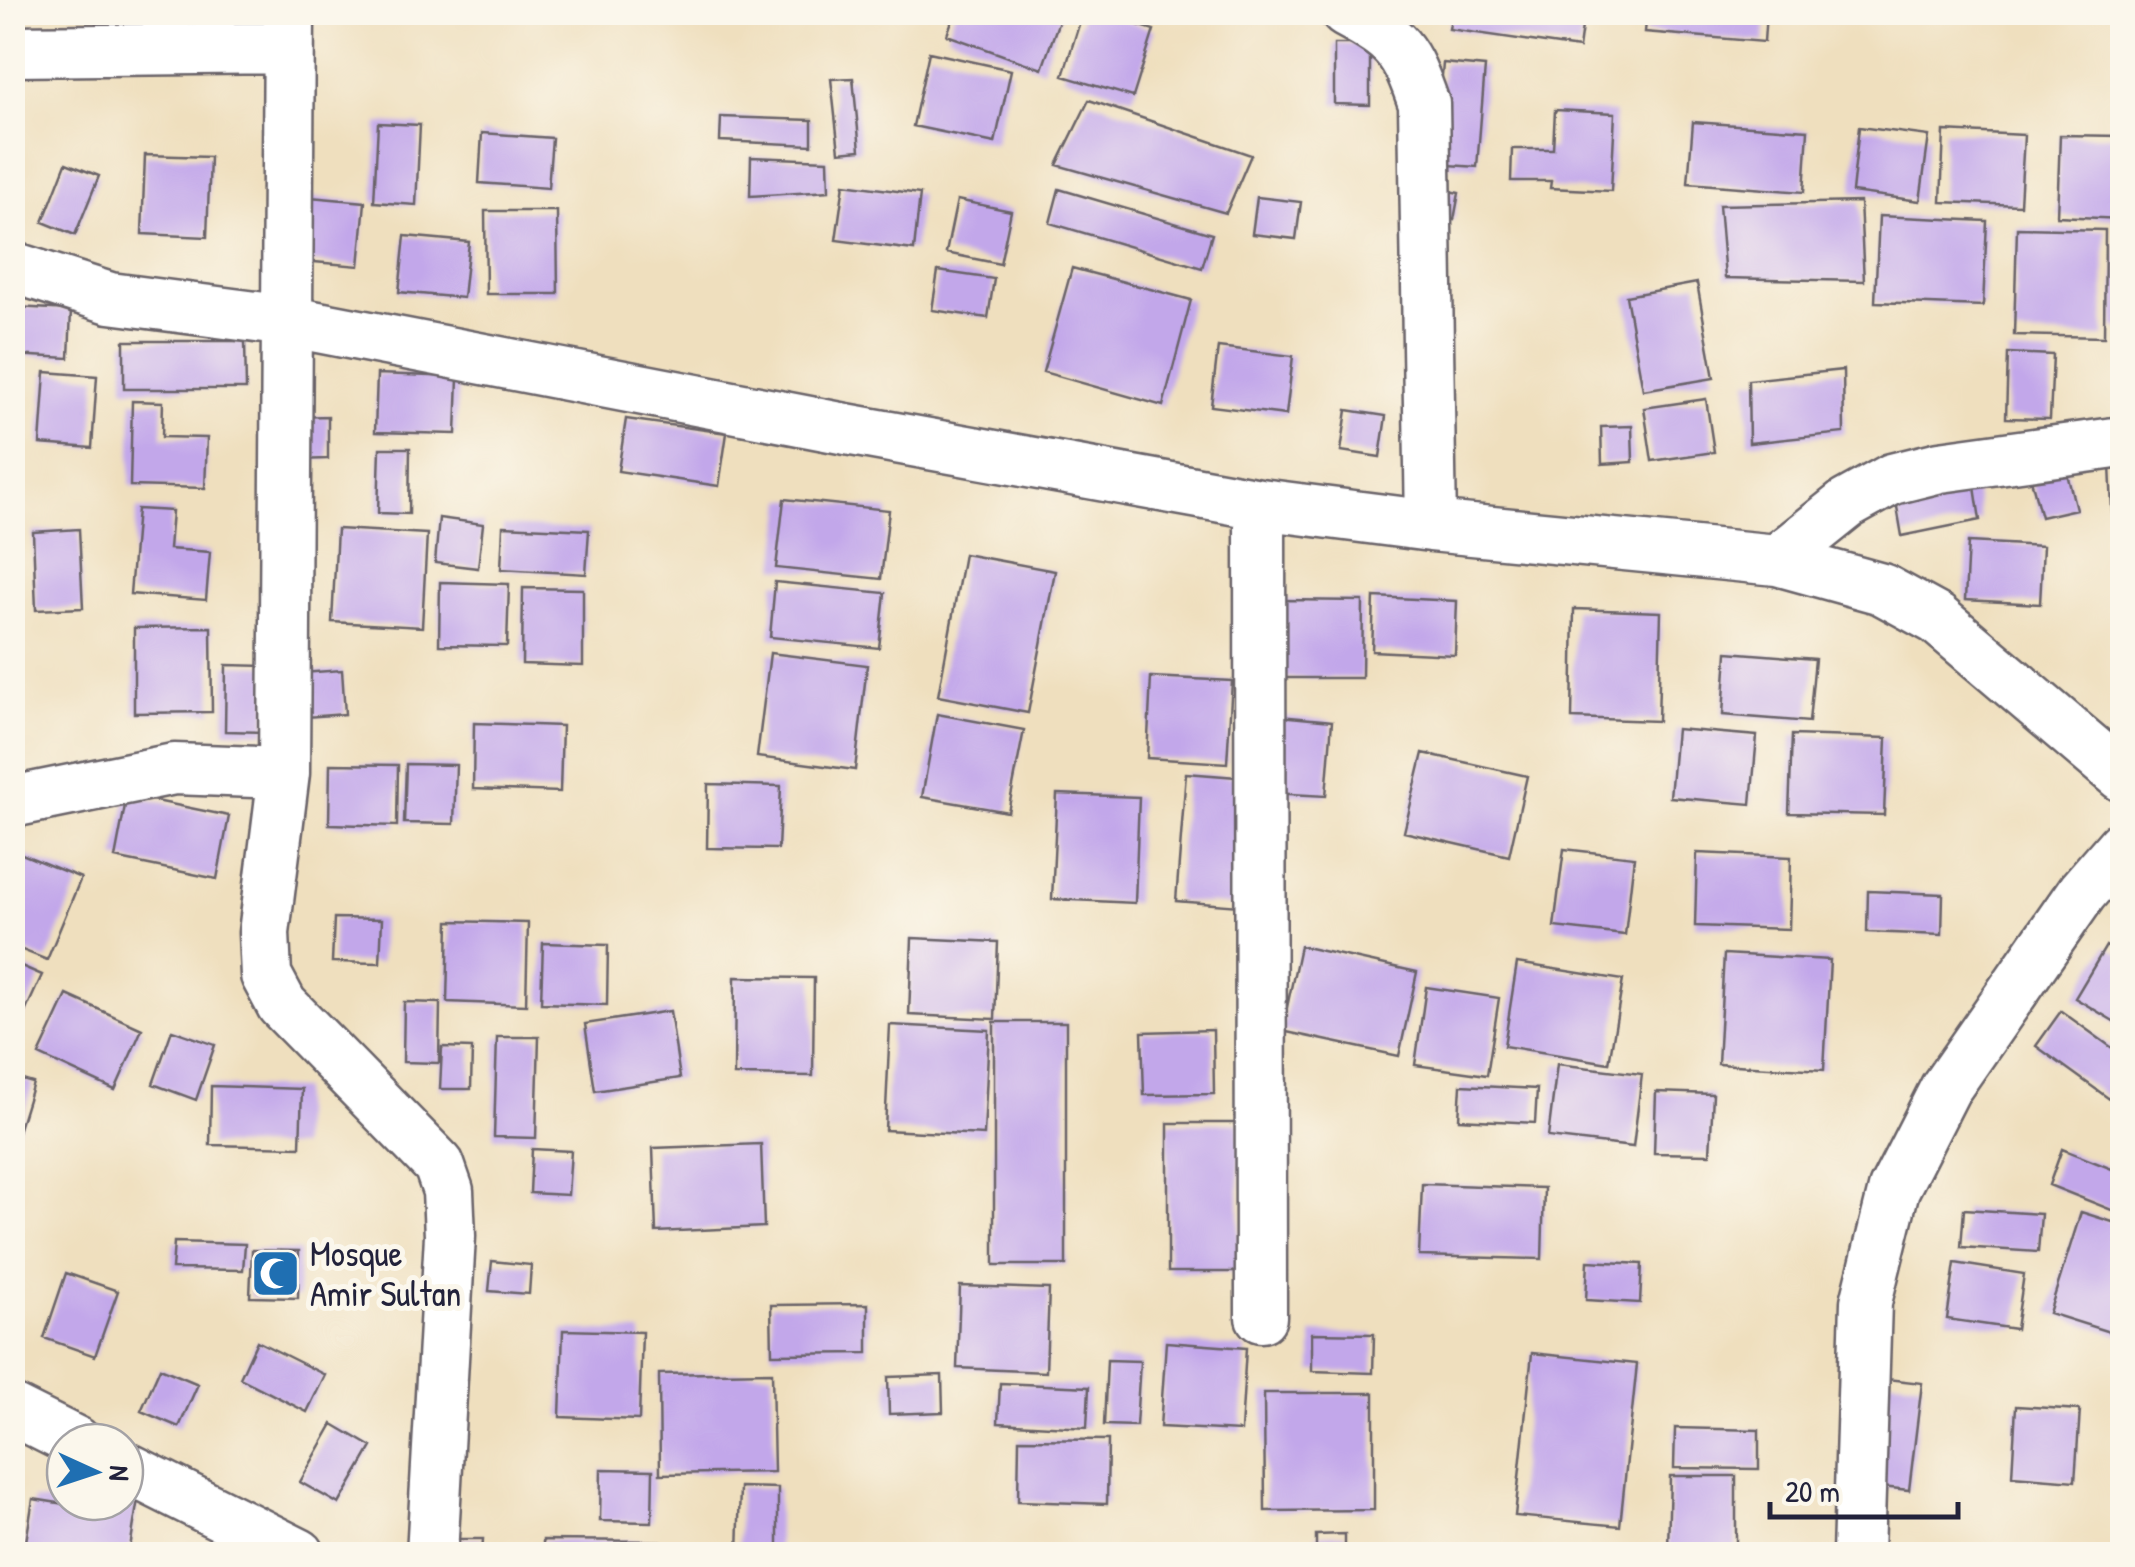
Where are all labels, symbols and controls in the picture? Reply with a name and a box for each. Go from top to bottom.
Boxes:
place label: Mosque Amir Sultan [310,1230,461,1317]
mosque icon: Mosque Amir Sultan [249,1248,301,1300]
north arrow [45,1422,145,1522]
scale bar [1770,1457,1958,1519]
text: N [101,1465,139,1482]
text: 20 m [1785,1471,1840,1511]

